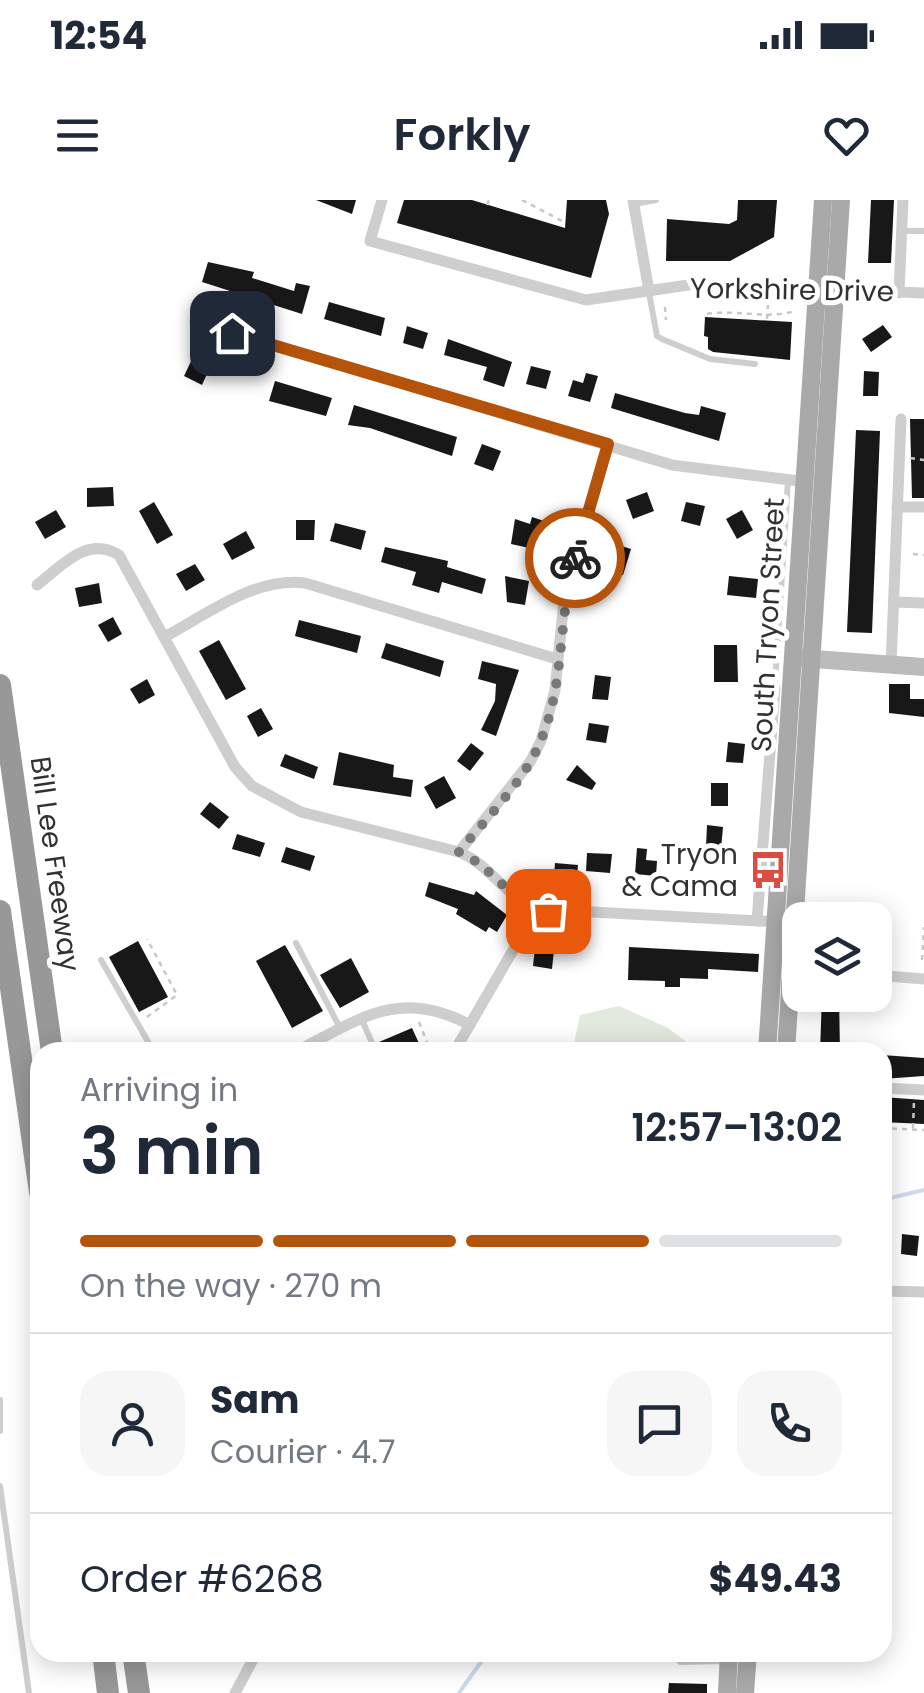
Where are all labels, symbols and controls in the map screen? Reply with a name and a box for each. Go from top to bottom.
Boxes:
text: 12:54 [50,9,147,62]
text: Forkly [394,103,530,166]
icon: menu [50,108,105,163]
icon: heart [819,108,874,163]
street label: Yorkshire Drive [690,269,894,311]
pin [190,291,275,376]
icon: home [205,306,260,361]
street label: South Tryon Street [742,497,794,753]
courier [525,508,625,608]
icon: bike [548,531,603,586]
street label: Bill Lee Freeway [21,754,89,974]
place label: Tryon & Cama [622,835,738,906]
bus stop icon: Tryon & Cama [747,849,789,891]
pin [506,869,591,954]
icon: bag [521,884,576,939]
map controls [782,902,892,1012]
button: layers [782,902,892,1012]
text: Arriving in [80,1067,238,1112]
text: 12:57–13:02 [632,1101,842,1154]
text: 3 min [80,1106,264,1197]
text: On the way · 270 m [80,1263,382,1308]
button: person [80,1371,185,1476]
button: chat [607,1371,712,1476]
button: phone [737,1371,842,1476]
text: Sam [210,1373,299,1426]
text: Courier · 4.7 [210,1429,395,1474]
text: Order #6268 [80,1552,324,1605]
text: $49.43 [708,1552,842,1605]

